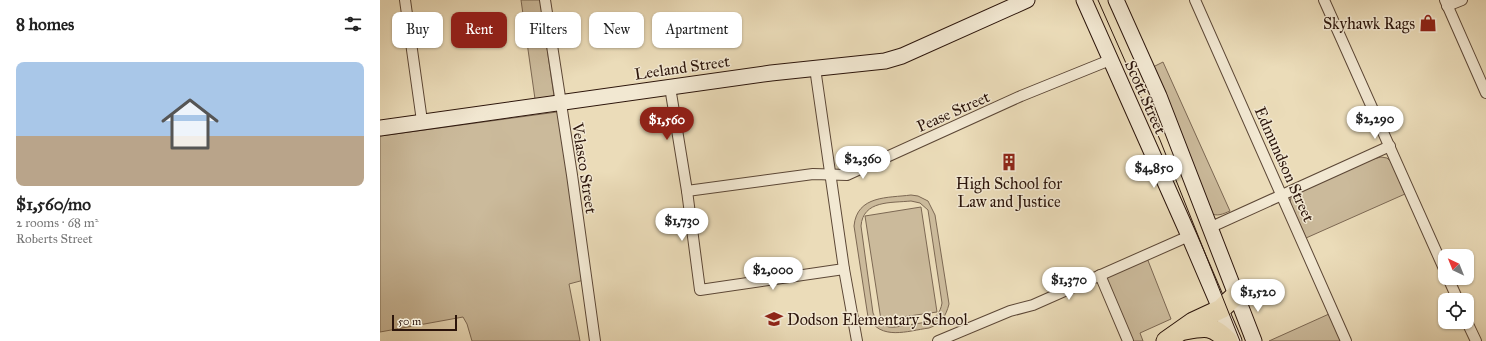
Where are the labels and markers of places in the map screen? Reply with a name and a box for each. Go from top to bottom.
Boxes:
shop icon: Skyhawk Rags [1418,13,1438,33]
place label: Skyhawk Rags [1323,14,1415,34]
pin: $2,290 [1342,106,1408,140]
pin: $1,560 [634,107,700,141]
pin: $2,360 [830,146,896,180]
building icon: High School for Law and Justice [999,152,1019,172]
pin: $4,850 [1121,155,1187,189]
place label: High School for Law and Justice [956,174,1062,212]
pin: $1,730 [649,208,715,242]
pin: $2,000 [740,257,806,291]
pin: $1,370 [1036,267,1102,301]
pin: $1,520 [1225,279,1291,313]
school or university icon: Dodson Elementary School [764,309,784,329]
place label: Dodson Elementary School [787,310,968,329]

